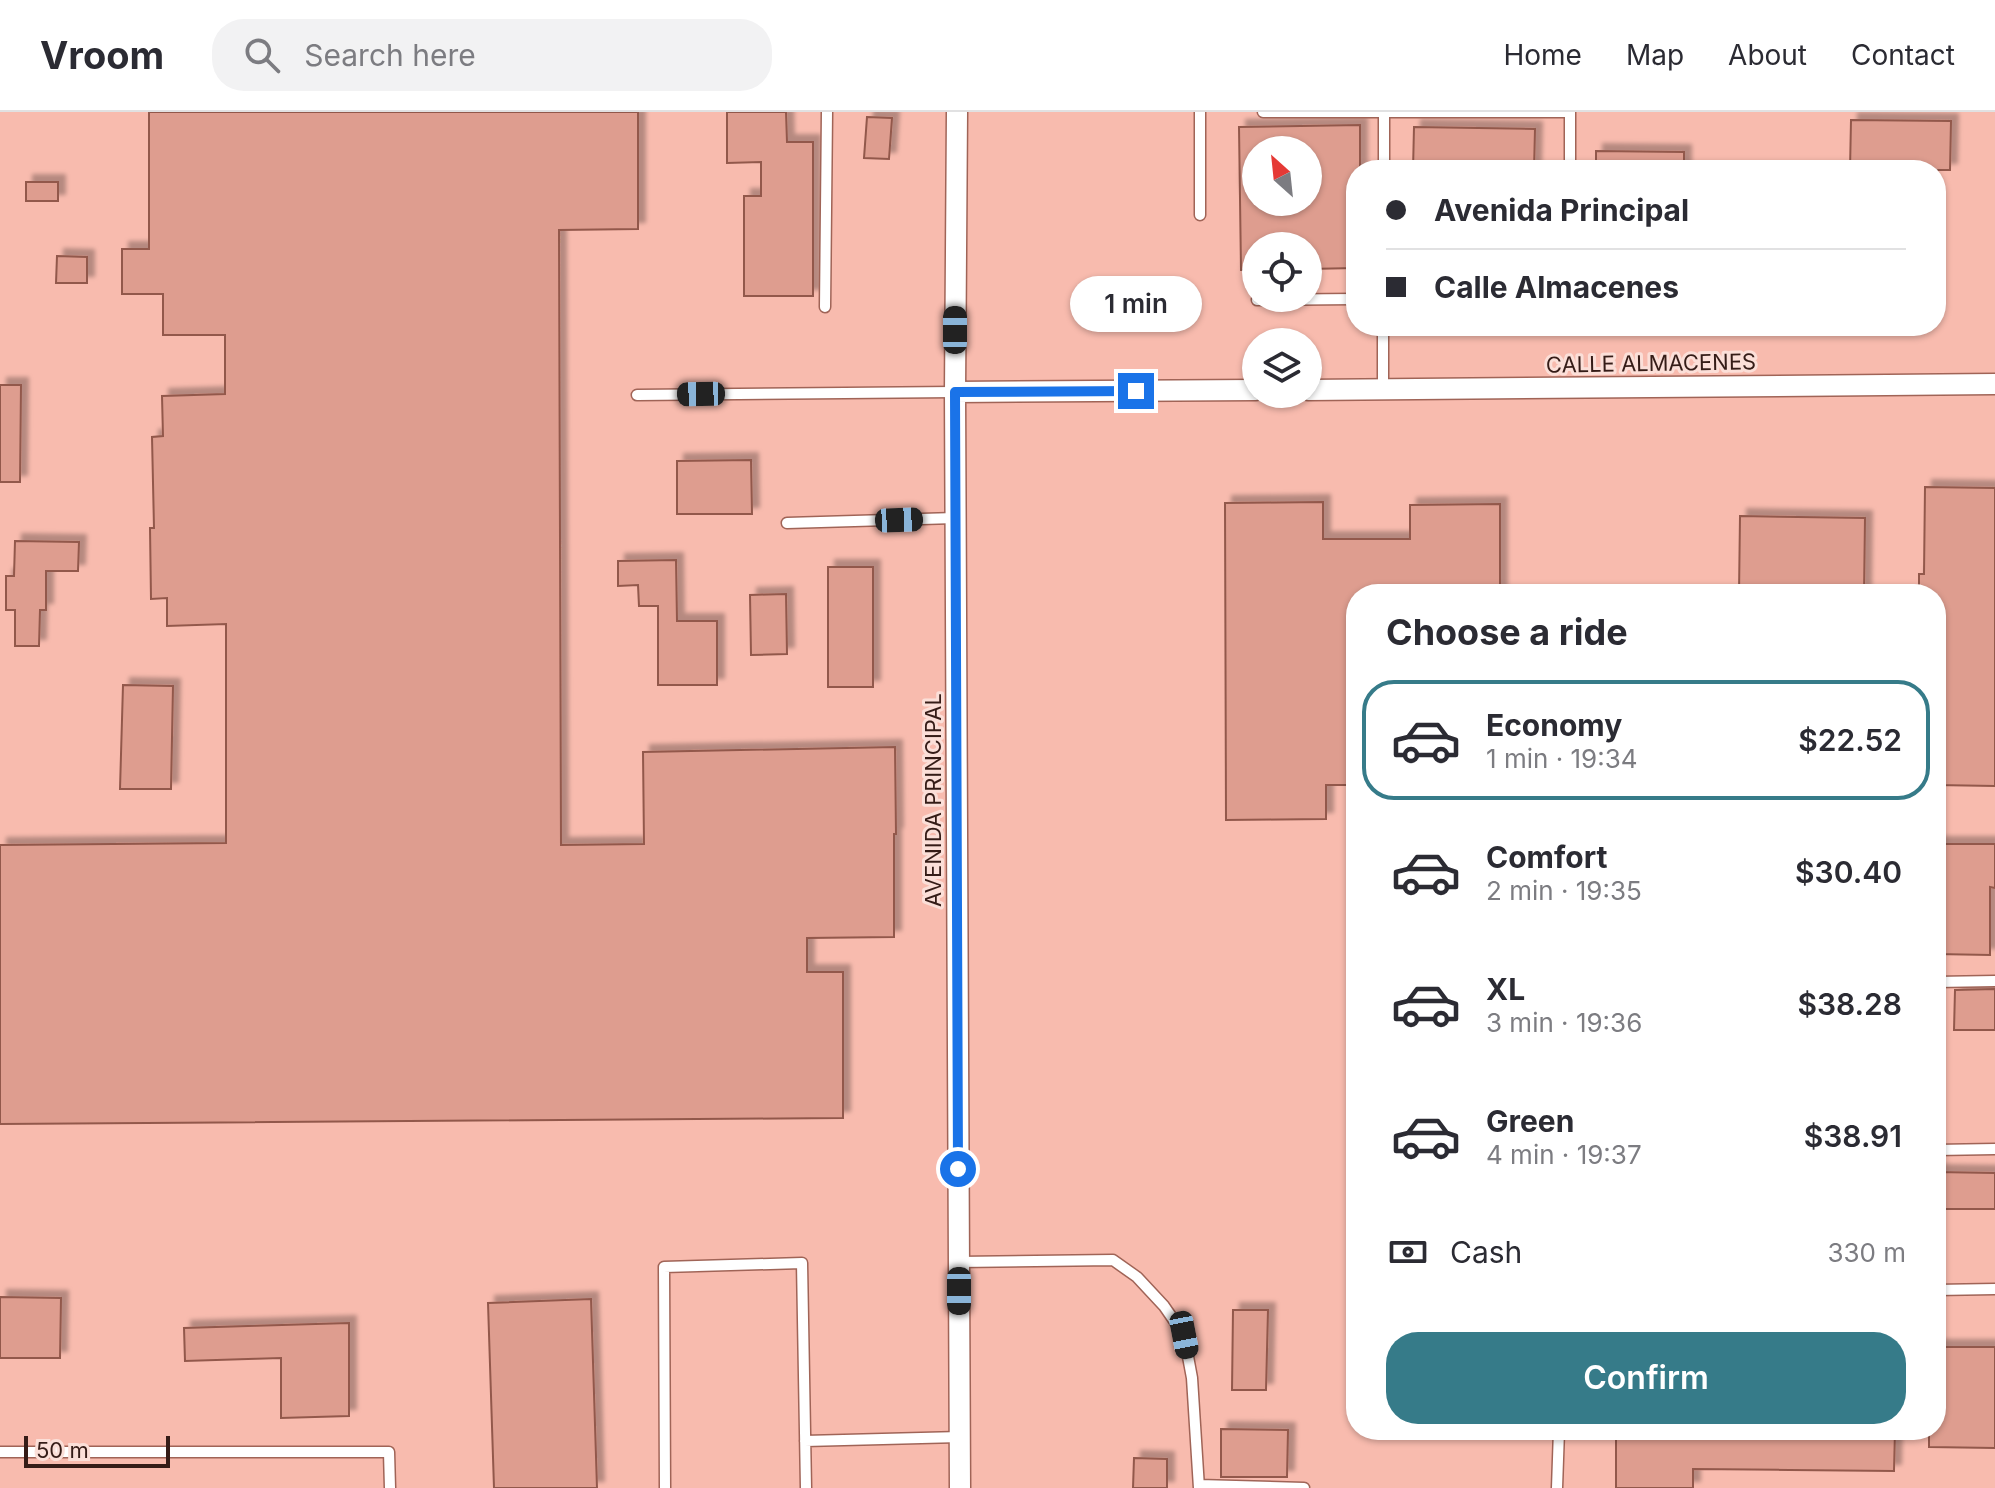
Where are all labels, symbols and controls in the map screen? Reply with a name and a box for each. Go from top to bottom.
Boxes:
search box [212,19,772,91]
text: Vroom [40,32,164,78]
icon: search [240,33,284,77]
text: Search here [304,37,476,73]
text: Home [1503,38,1582,72]
text: Map [1626,38,1684,72]
text: About [1728,38,1807,72]
text: Contact [1851,38,1955,72]
north arrow [1242,136,1322,216]
map controls [1242,136,1322,408]
text: Avenida Principal [1434,192,1689,228]
button: locate [1242,232,1322,312]
text: Calle Almacenes [1434,269,1679,305]
callout: 1 min [1070,275,1202,331]
text: 1 min [1104,288,1168,319]
car [943,306,967,354]
button: layers [1242,328,1322,408]
street label: CALLE ALMACENES [1546,348,1756,378]
route end [1118,373,1154,409]
car [677,382,725,406]
car [875,507,923,533]
text: Choose a ride [1386,610,1628,654]
street label: AVENIDA PRINCIPAL [920,693,946,907]
icon: car [1390,704,1462,776]
text: Economy [1486,707,1622,743]
text: $22.52 [1798,722,1902,758]
text: 1 min · 19:34 [1486,743,1637,774]
icon: car [1390,836,1462,908]
text: Comfort [1486,839,1607,875]
text: $30.40 [1795,854,1902,890]
text: 2 min · 19:35 [1486,875,1642,906]
icon: car [1390,968,1462,1040]
text: XL [1486,971,1525,1007]
text: $38.28 [1797,986,1902,1022]
text: 3 min · 19:36 [1486,1007,1642,1038]
icon: car [1390,1100,1462,1172]
text: Green [1486,1103,1574,1139]
text: $38.91 [1804,1118,1902,1154]
text: 4 min · 19:37 [1486,1139,1642,1170]
route start [940,1151,976,1187]
icon: cash [1386,1230,1430,1274]
text: Cash [1450,1234,1522,1270]
text: 330 m [1827,1237,1906,1268]
car [947,1267,971,1315]
car [1168,1309,1200,1361]
button: Confirm [1386,1332,1906,1424]
scale bar [24,1432,170,1468]
text: 50 m [36,1437,89,1463]

